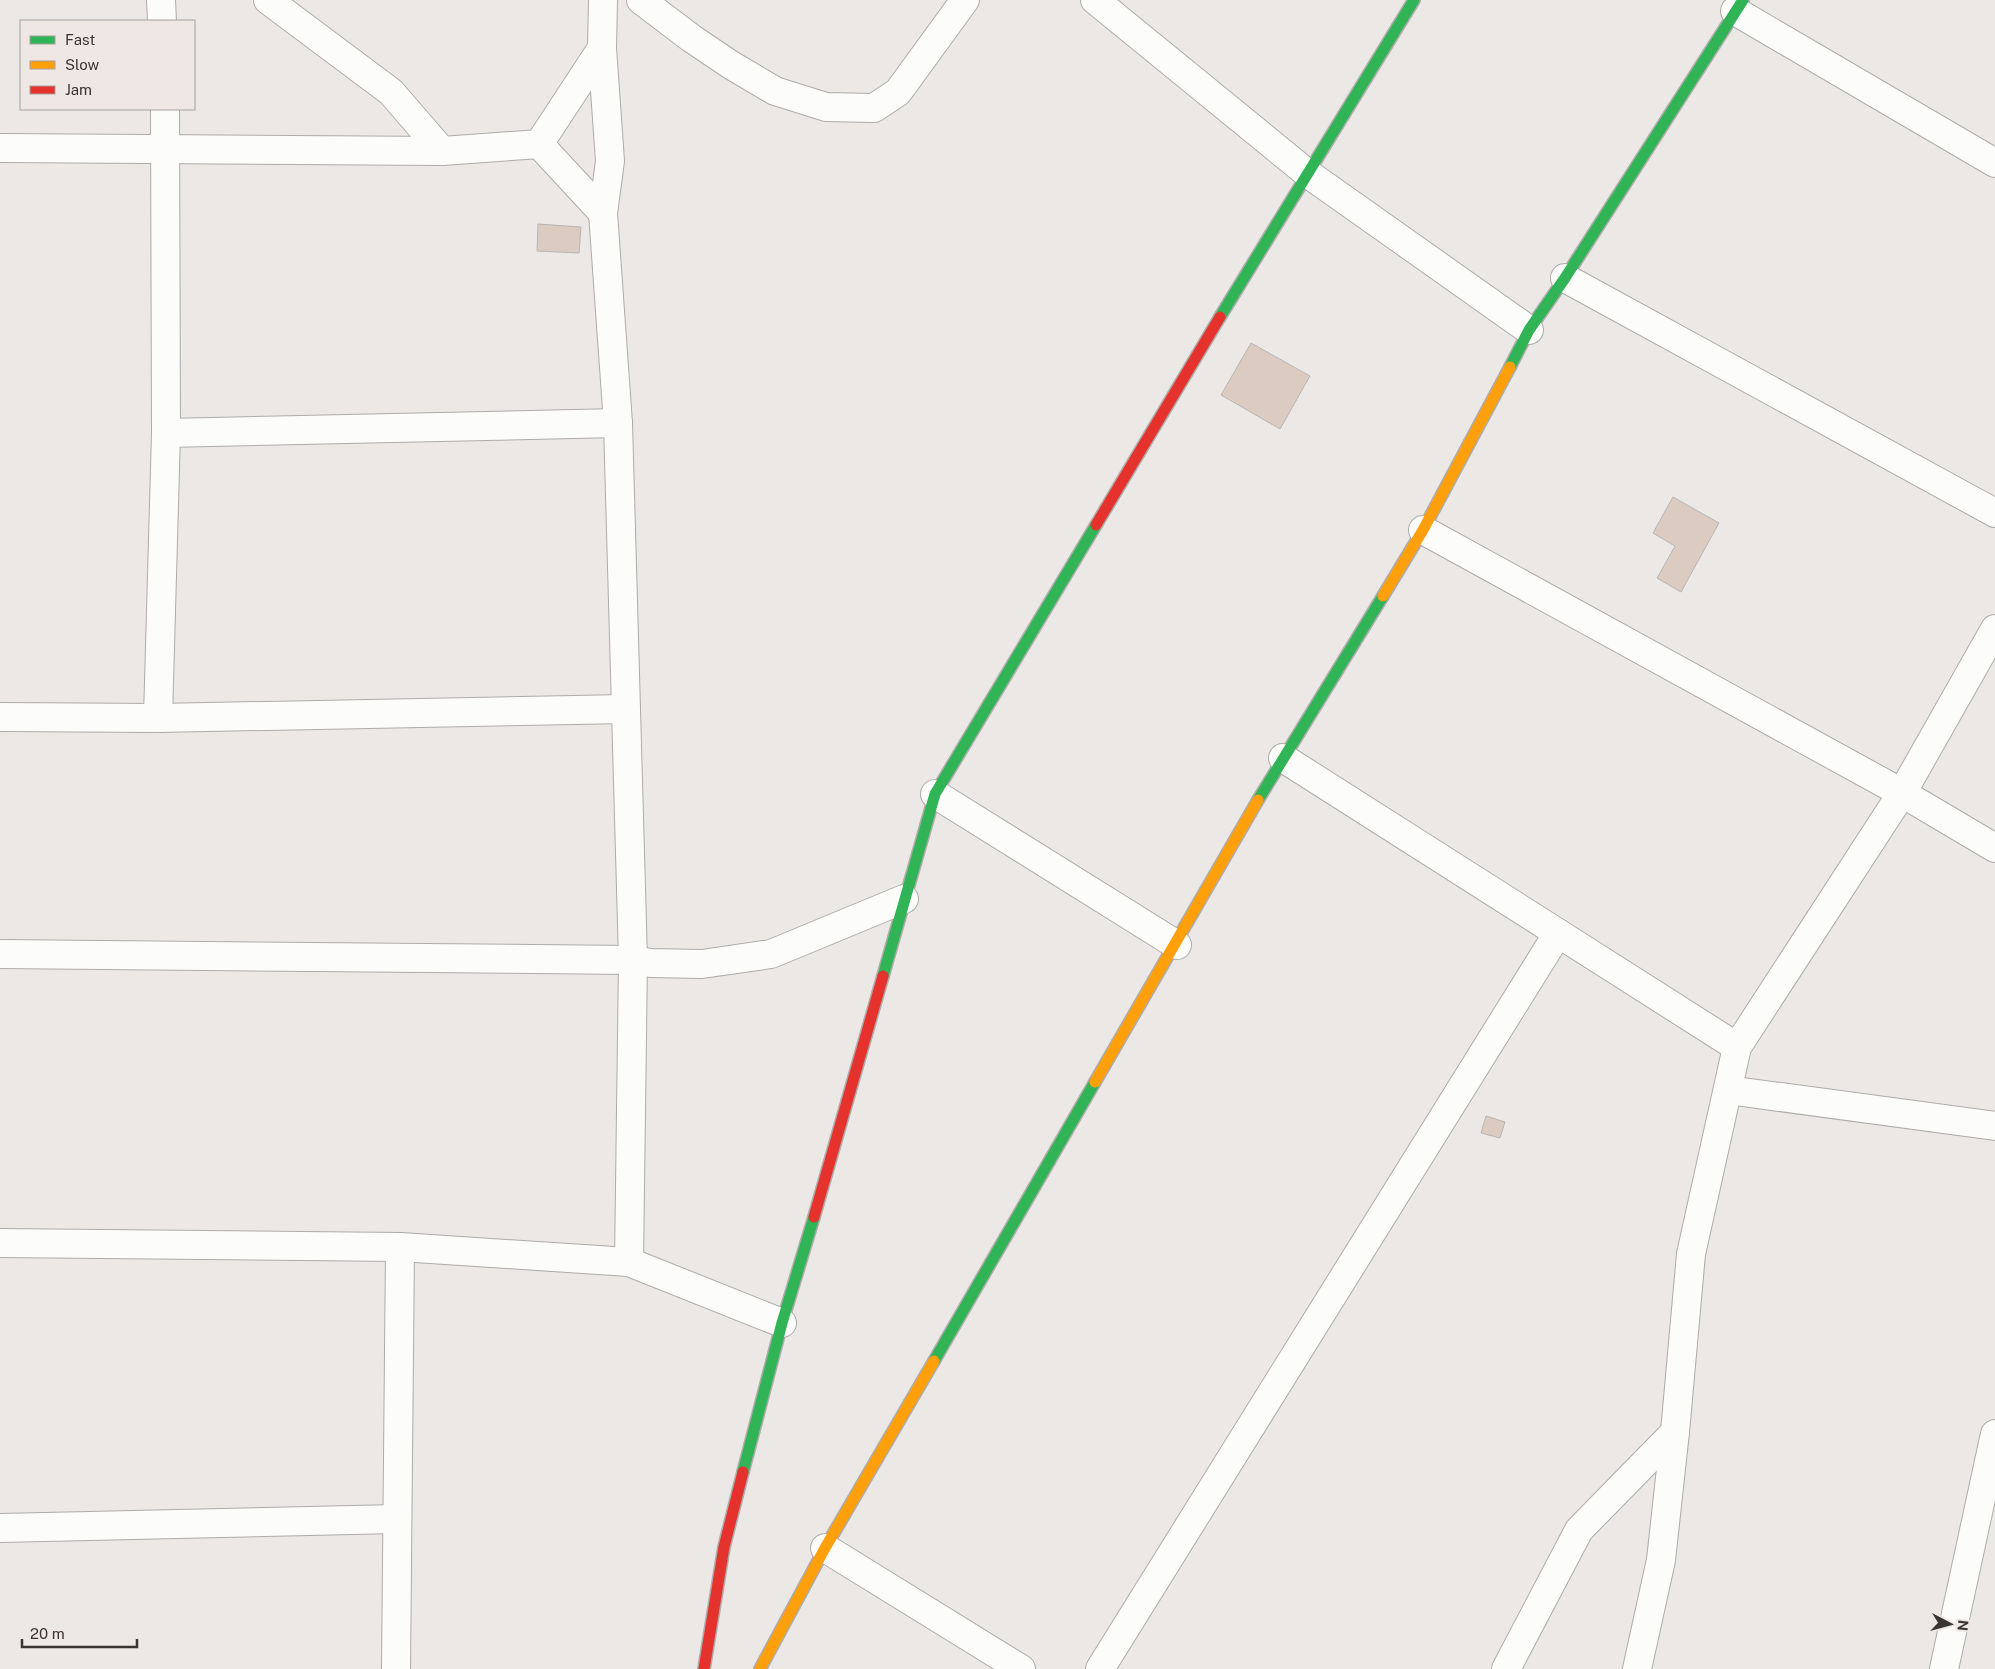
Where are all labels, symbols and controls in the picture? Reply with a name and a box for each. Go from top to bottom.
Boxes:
legend [20,20,195,110]
text: Fast [65,31,95,48]
text: Slow [65,56,100,73]
text: Jam [65,81,92,98]
north arrow [1925,1599,1975,1649]
scale bar [22,1616,138,1648]
text: N [1954,1619,1971,1632]
text: 20 m [30,1625,65,1642]

